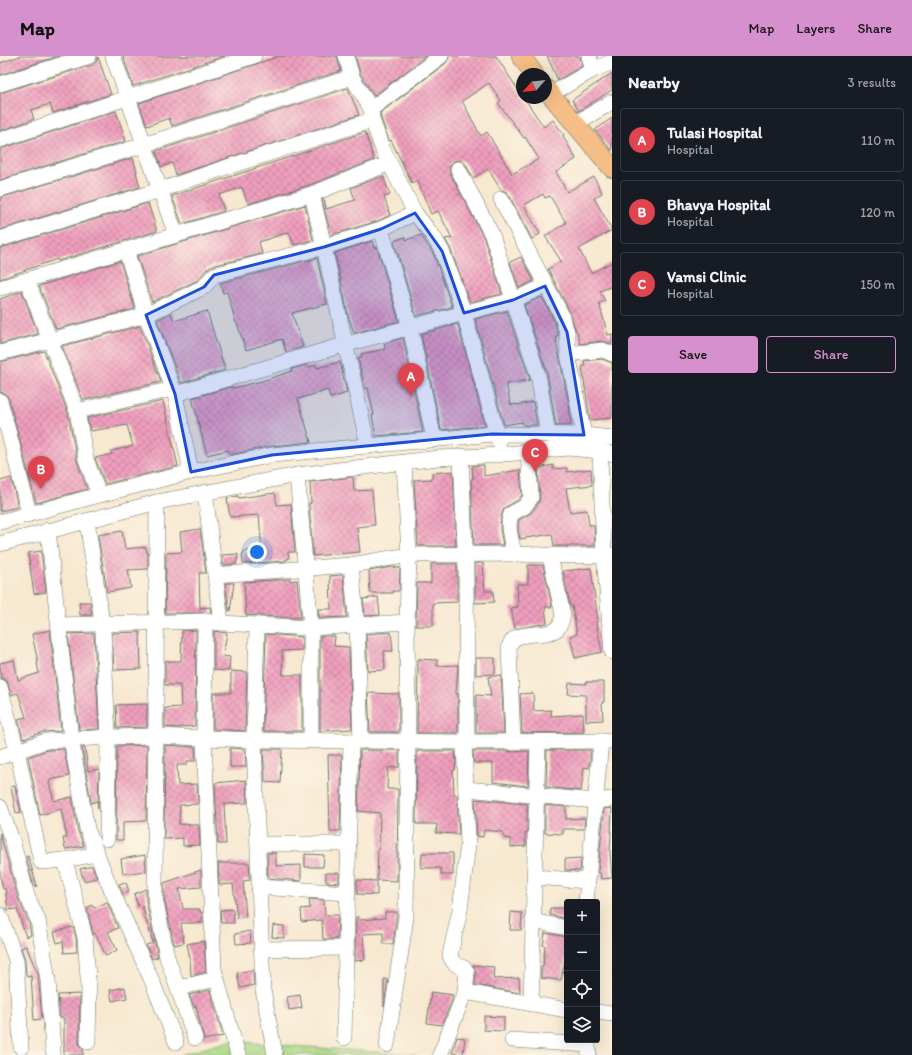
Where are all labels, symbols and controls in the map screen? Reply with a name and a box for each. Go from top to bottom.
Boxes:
text: Map [20,17,55,40]
text: Map [749,20,774,37]
text: Layers [796,20,835,37]
text: Share [857,20,892,37]
north arrow [516,68,552,104]
text: Nearby [628,72,680,92]
text: 3 results [847,75,896,90]
text: Tulasi Hospital [667,124,762,142]
text: A [638,133,646,148]
text: 110 m [861,133,895,148]
text: Hospital [667,142,714,157]
text: Bhavya Hospital [667,196,771,214]
text: B [638,205,646,220]
text: 120 m [860,205,895,220]
text: Hospital [667,214,714,229]
text: Vamsi Clinic [667,268,746,286]
text: C [638,277,646,292]
text: 150 m [860,277,895,292]
text: Hospital [667,286,714,301]
button: Save [628,336,758,373]
button: Share [766,336,896,373]
pin: A [398,363,424,396]
pin: C [522,439,548,472]
pin: B [28,456,54,489]
your location [247,542,267,562]
map controls [564,899,600,1043]
button: + [564,899,600,935]
button: − [564,935,600,971]
button: locate [564,971,600,1007]
button: layers [564,1007,600,1043]

